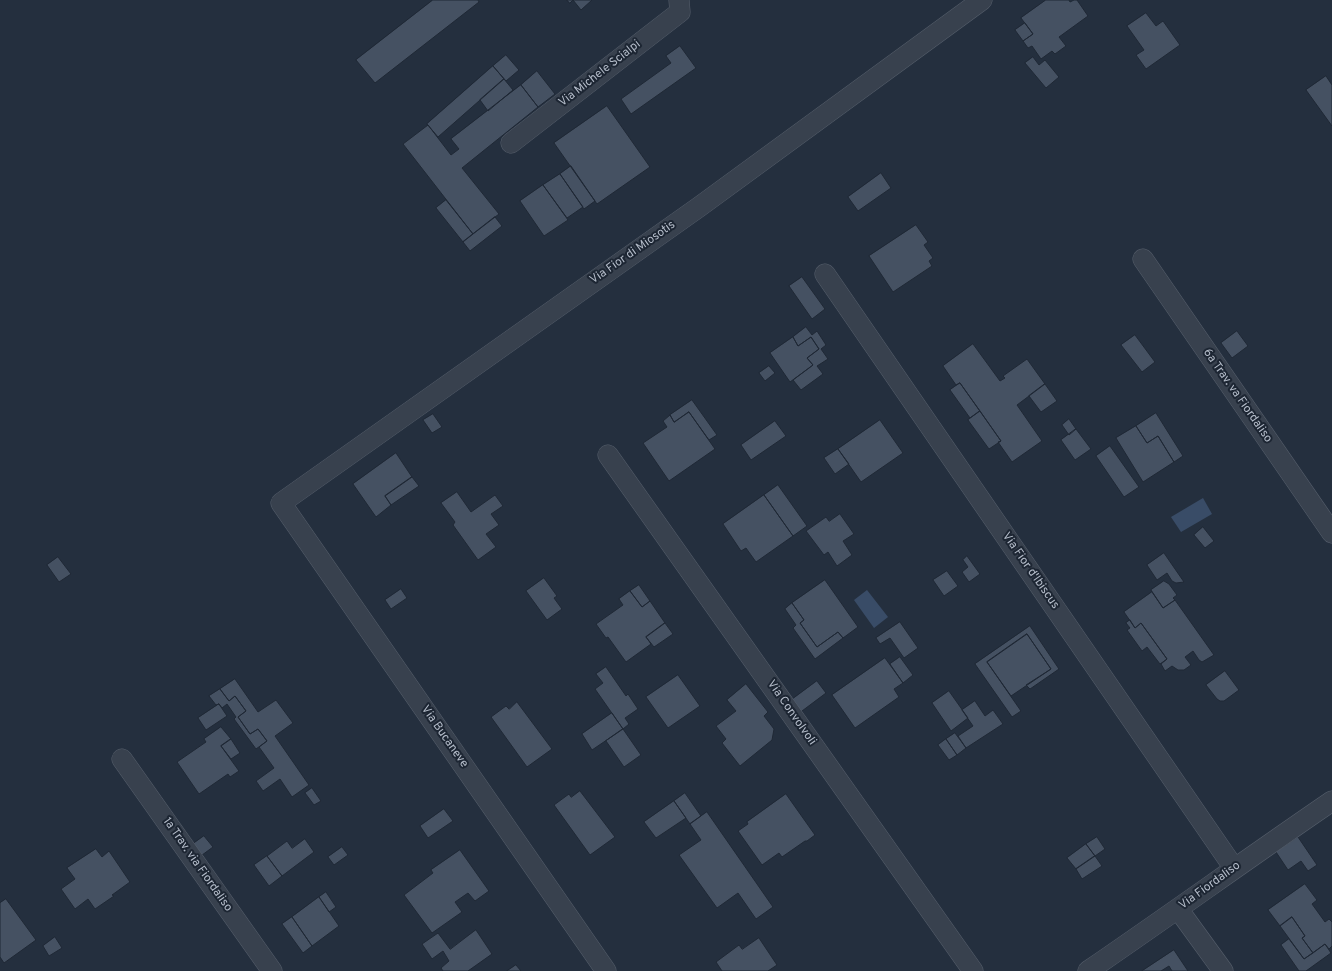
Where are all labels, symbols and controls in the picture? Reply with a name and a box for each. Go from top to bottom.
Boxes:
street label: Via Michele Scialpi [556,38,644,110]
street label: Via Fior di Miosotis [588,218,678,288]
street label: 6a Trav. va Fiordaliso [1199,346,1275,446]
street label: Via Fior d'Ibiscus [998,530,1062,612]
street label: Via Convolvoli [763,678,819,748]
street label: Via Bucaneve [417,703,471,771]
street label: 1a Trav. via Fiordaliso [159,815,235,915]
street label: Via Fiordaliso [1177,859,1243,913]

